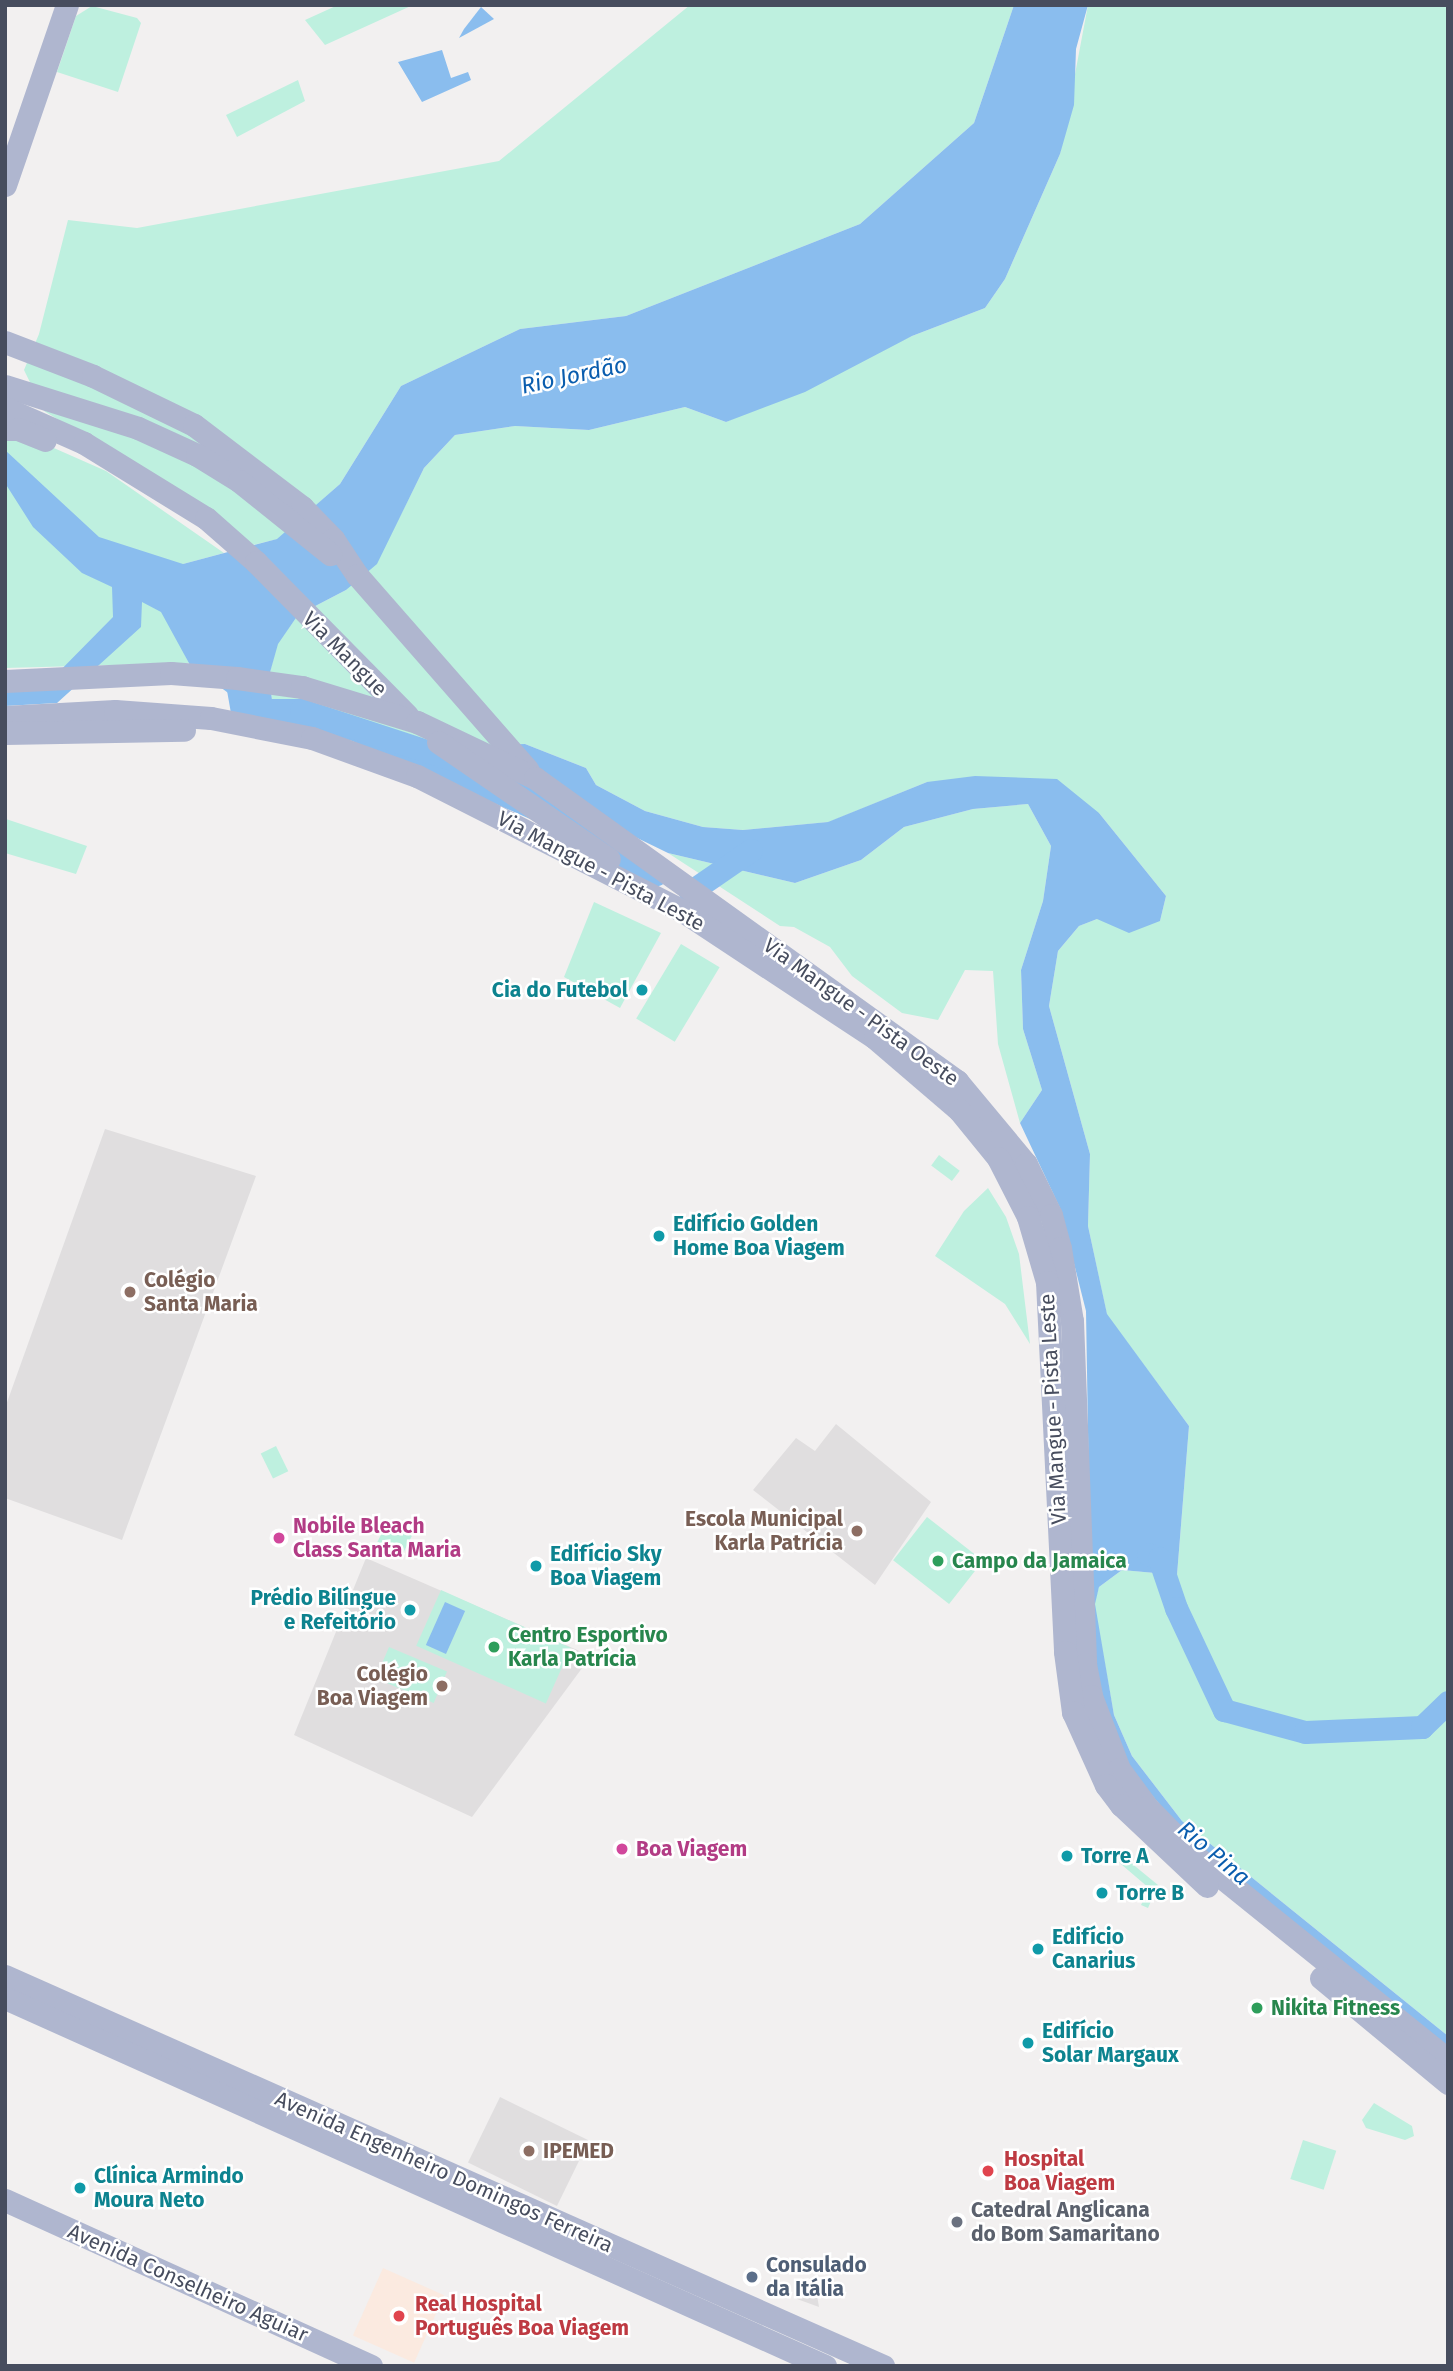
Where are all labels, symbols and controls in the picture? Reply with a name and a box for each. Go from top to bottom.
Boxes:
water label: Rio Jordão [519,350,629,400]
street label: Via Mangue [298,607,392,701]
street label: Via Mangue - Pista Leste [493,806,709,936]
street label: Via Mangue - Pista Oeste [758,933,964,1091]
place label: Cia do Futebol [492,977,628,1003]
marker: Cia do Futebol [634,982,650,998]
place label: Edifício Golden Home Boa Viagem [673,1211,845,1261]
marker: Edifício Golden Home Boa Viagem [651,1228,667,1244]
place label: Colégio Santa Maria [144,1267,258,1317]
marker: Colégio Santa Maria [122,1284,138,1300]
street label: Via Mangue - Pista Leste [1034,1293,1072,1525]
place label: Escola Municipal Karla Patrícia [685,1506,843,1556]
place label: Nobile Bleach Class Santa Maria [293,1513,461,1563]
marker: Escola Municipal Karla Patrícia [849,1523,865,1539]
marker: Nobile Bleach Class Santa Maria [271,1530,287,1546]
place label: Edifício Sky Boa Viagem [550,1541,662,1591]
place label: Campo da Jamaica [952,1548,1127,1574]
marker: Campo da Jamaica [930,1553,946,1569]
marker: Edifício Sky Boa Viagem [528,1558,544,1574]
place label: Prédio Bilíngue e Refeitório [251,1585,396,1635]
marker: Prédio Bilíngue e Refeitório [402,1602,418,1618]
place label: Centro Esportivo Karla Patrícia [508,1622,668,1672]
marker: Centro Esportivo Karla Patrícia [486,1639,502,1655]
place label: Colégio Boa Viagem [317,1661,428,1711]
marker: Colégio Boa Viagem [434,1678,450,1694]
water label: Rio Pina [1172,1815,1256,1891]
place label: Boa Viagem [636,1836,747,1862]
marker: Boa Viagem [614,1841,630,1857]
place label: Torre A [1081,1843,1149,1869]
marker: Torre A [1059,1848,1075,1864]
place label: Torre B [1116,1880,1184,1906]
marker: Torre B [1094,1885,1110,1901]
place label: Edifício Canarius [1052,1924,1135,1974]
marker: Edifício Canarius [1030,1941,1046,1957]
place label: Nikita Fitness [1271,1995,1400,2021]
marker: Nikita Fitness [1249,2000,1265,2016]
place label: Edifício Solar Margaux [1042,2018,1179,2068]
marker: Edifício Solar Margaux [1020,2035,1036,2051]
street label: Avenida Engenheiro Domingos Ferreira [271,2086,617,2258]
place label: IPEMED [543,2138,614,2164]
marker: IPEMED [521,2143,537,2159]
place label: Hospital Boa Viagem [1004,2146,1115,2196]
marker: Hospital Boa Viagem [978,2161,998,2181]
place label: Clínica Armindo Moura Neto [94,2163,244,2213]
marker: Clínica Armindo Moura Neto [72,2180,88,2196]
place label: Catedral Anglicana do Bom Samaritano [971,2197,1160,2247]
marker: Catedral Anglicana do Bom Samaritano [949,2214,965,2230]
street label: Avenida Conselheiro Aguiar [64,2219,312,2347]
place label: Consulado da Itália [766,2252,867,2302]
marker: Consulado da Itália [744,2269,760,2285]
place label: Real Hospital Português Boa Viagem [415,2291,629,2341]
marker: Real Hospital Português Boa Viagem [389,2306,409,2326]

